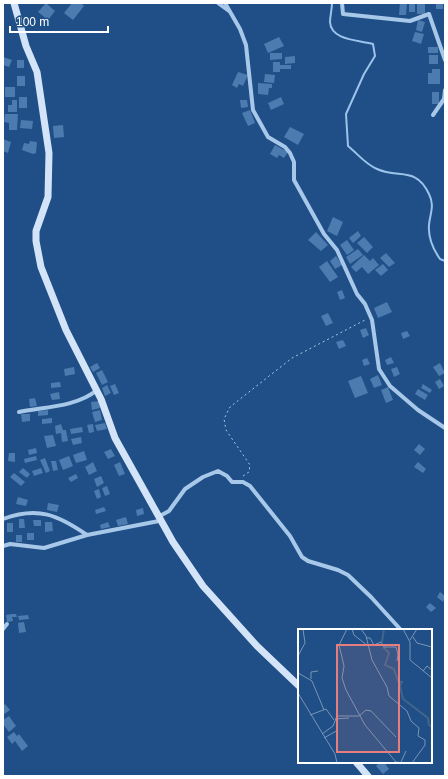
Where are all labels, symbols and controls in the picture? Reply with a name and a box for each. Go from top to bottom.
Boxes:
scale bar [10,8,108,34]
text: 100 m [16,15,49,29]
inset map [298,629,432,763]

